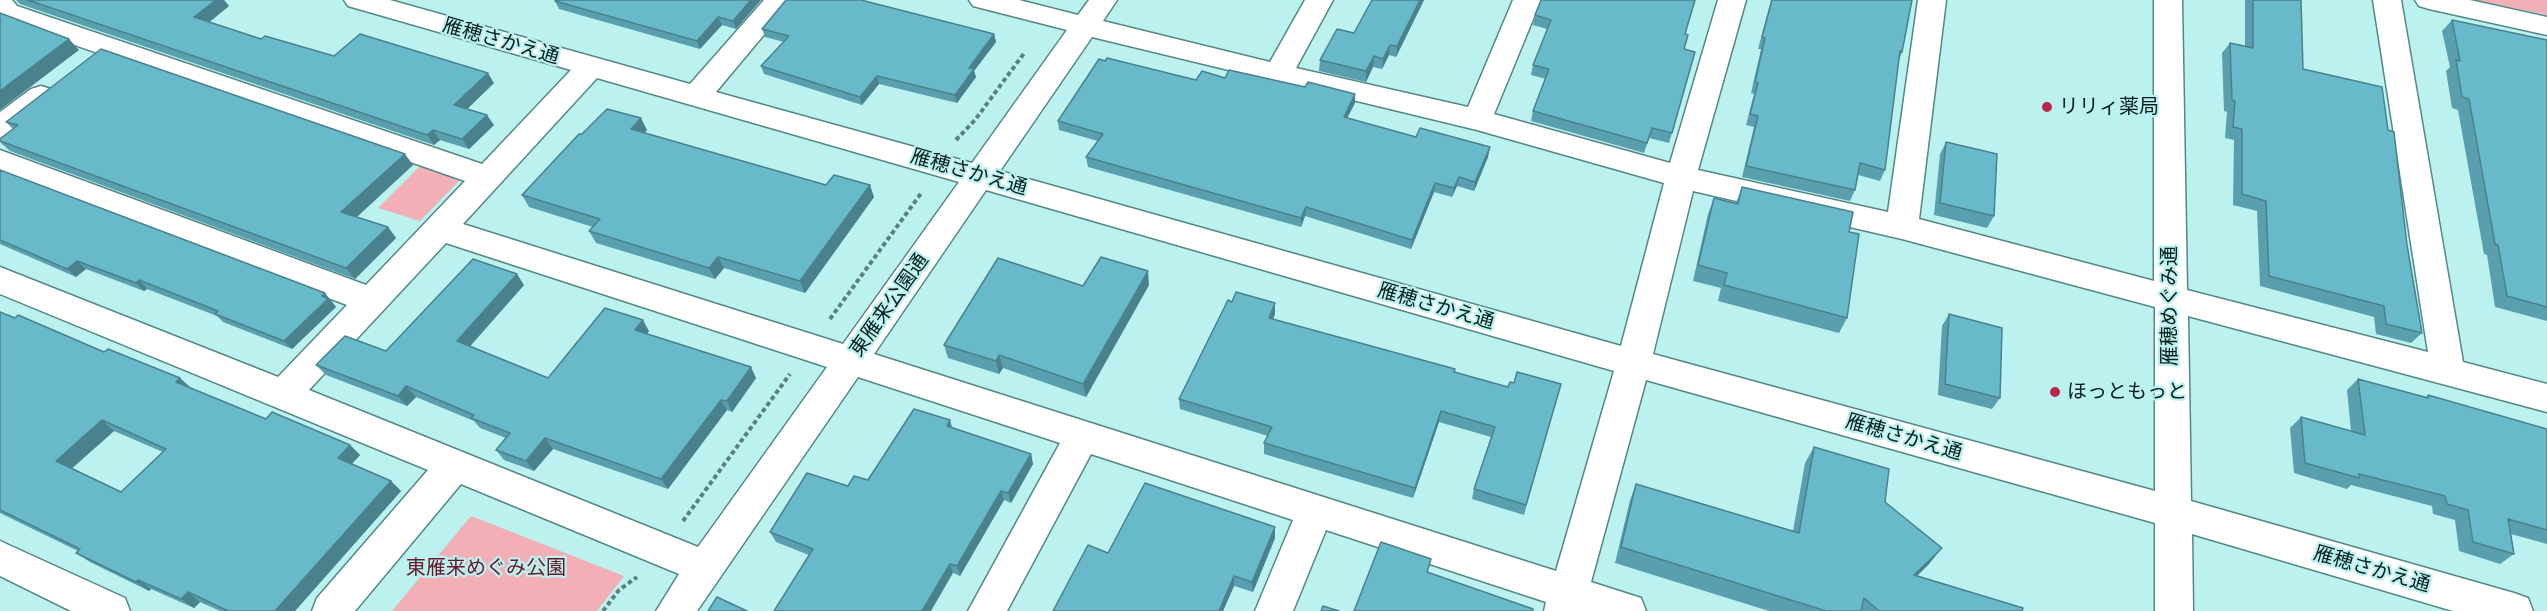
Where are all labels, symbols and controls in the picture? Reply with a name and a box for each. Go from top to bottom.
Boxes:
street label: 雁穂さかえ通 [440,13,562,69]
place label: リリィ薬局 [2059,95,2159,119]
marker: リリィ薬局 [2040,100,2054,114]
street label: 雁穂さかえ通 [908,144,1030,200]
street label: 雁穂めぐみ通 [2158,246,2182,366]
street label: 東雁来公園通 [845,249,933,361]
street label: 雁穂さかえ通 [1375,278,1497,334]
place label: ほっともっと [2067,380,2187,404]
marker: ほっともっと [2048,385,2062,399]
street label: 雁穂さかえ通 [1843,409,1965,465]
street label: 雁穂さかえ通 [2311,541,2433,597]
park label: 東雁来めぐみ公園 [406,556,566,580]

